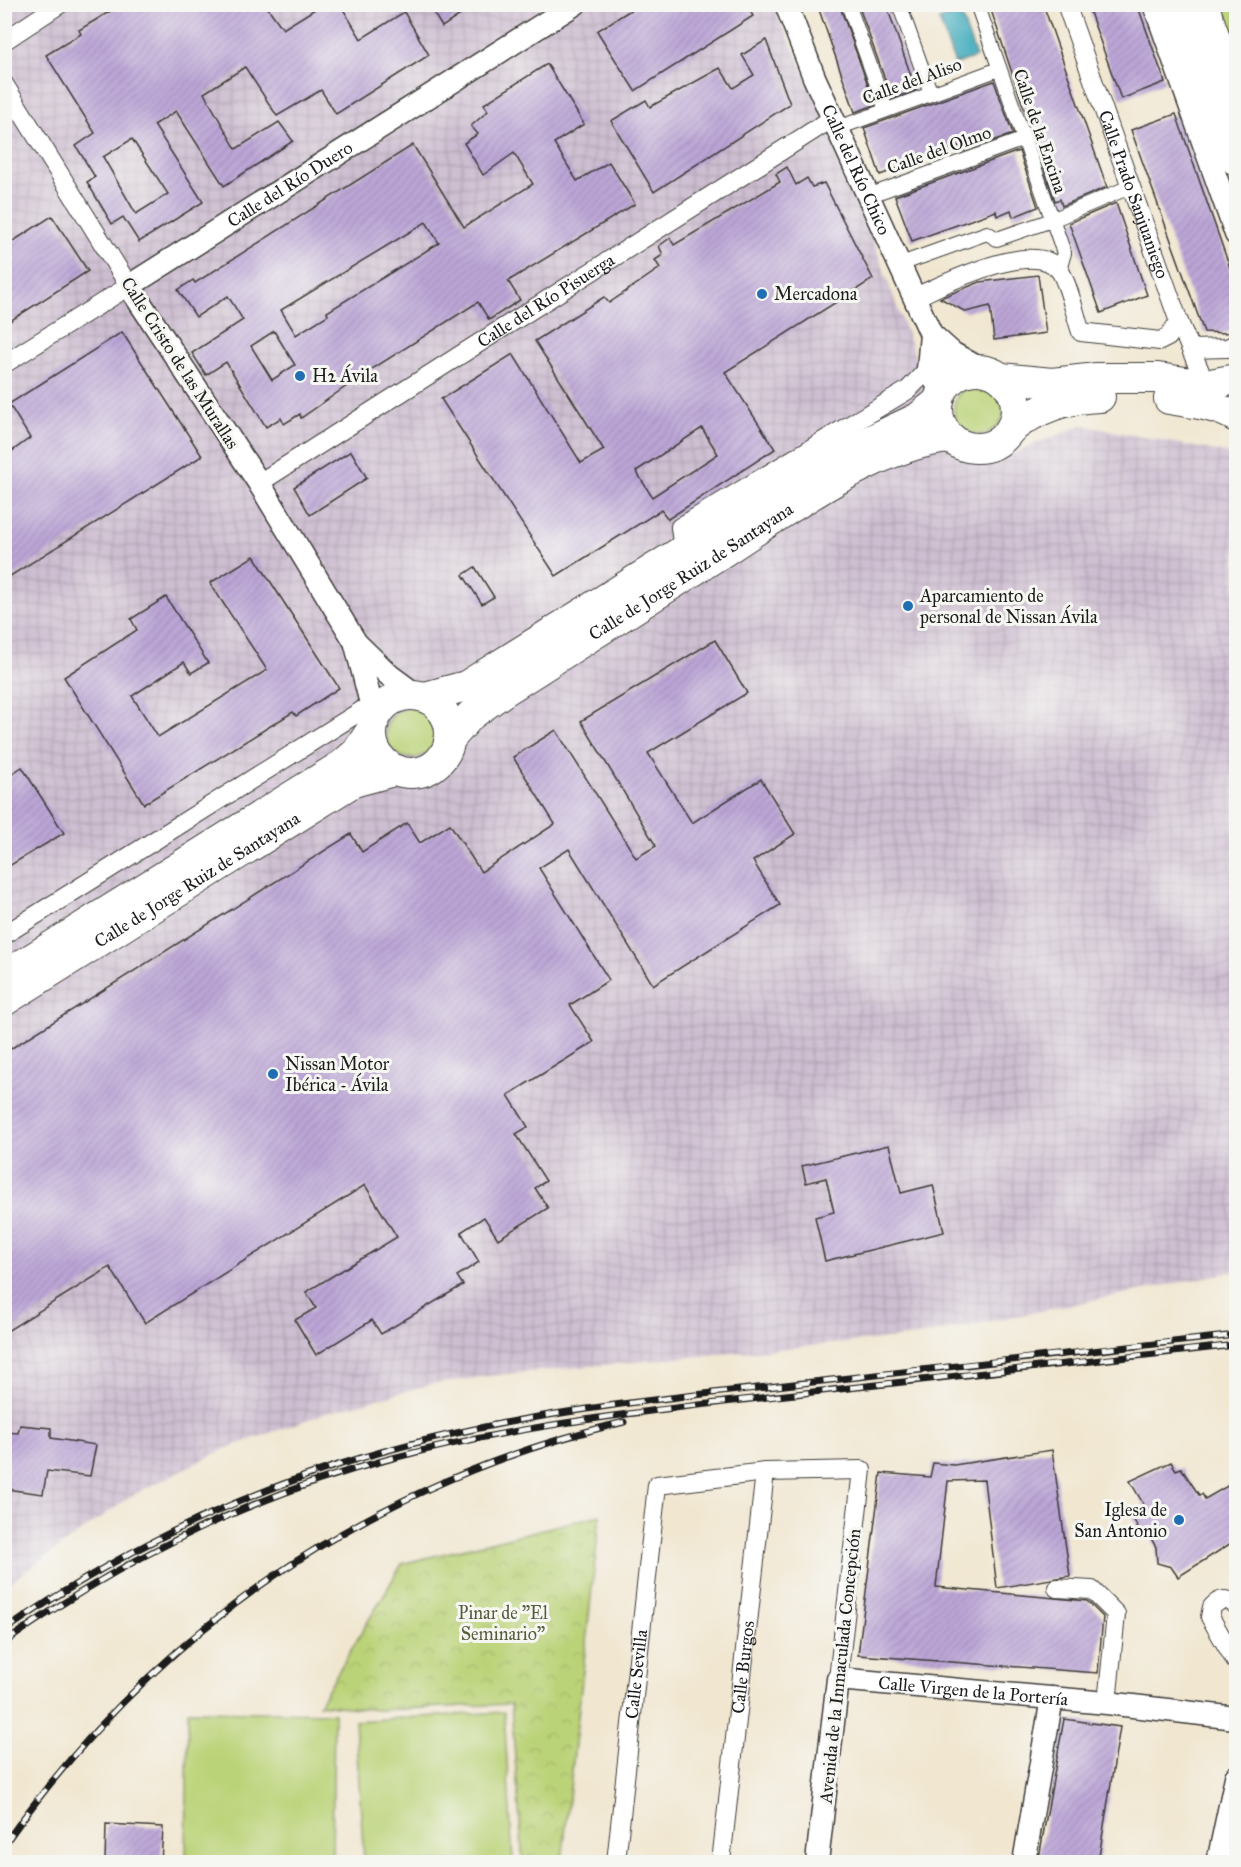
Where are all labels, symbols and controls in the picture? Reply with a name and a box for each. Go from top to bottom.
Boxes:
street label: Calle del Aliso [859,53,965,109]
street label: Calle de la Encina [1008,66,1072,197]
street label: Calle del Río Chico [817,101,895,238]
street label: Calle Prado Sanjuaniego [1094,107,1174,281]
street label: Calle del Olmo [884,121,994,179]
street label: Calle del Río Duero [223,137,357,232]
street label: Calle del Río Pisuerga [473,249,619,352]
street label: Calle Cristo de las Murallas [116,273,244,453]
place label: Mercadona [774,283,858,305]
marker: Mercadona [755,287,769,301]
place label: H2 Ávila [312,363,378,387]
marker: H2 Ávila [293,369,307,383]
street label: Calle de Jorge Ruiz de Santayana [585,498,797,645]
place label: Aparcamiento de personal de Nissan Ávila [919,585,1098,628]
marker: Aparcamiento de personal de Nissan Ávila [901,599,915,613]
street label: Calle de Jorge Ruiz de Santayana [90,807,304,953]
place label: Nissan Motor Ibérica - Ávila [285,1053,390,1096]
marker: Nissan Motor Ibérica - Ávila [266,1067,280,1081]
place label: Iglesa de San Antonio [1074,1499,1167,1542]
marker: Iglesa de San Antonio [1172,1513,1186,1527]
street label: Avenida de la Inmaculada Concepción [815,1527,865,1806]
park label: Pinar de "El Seminario" [458,1602,548,1645]
street label: Calle Burgos [727,1620,759,1715]
street label: Calle Sevilla [621,1628,652,1720]
street label: Calle Virgen de la Portería [877,1672,1070,1711]

